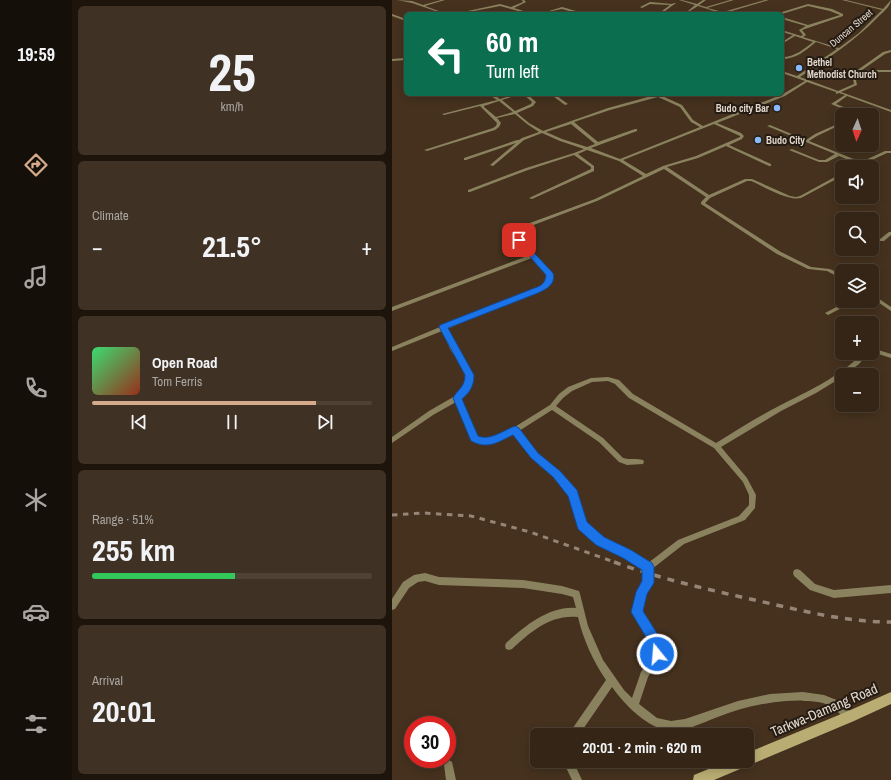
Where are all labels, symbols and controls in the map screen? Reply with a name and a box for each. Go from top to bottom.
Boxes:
street label: Duncan Street [827,6,876,50]
text: 60 m [486,23,538,61]
icon: left [420,28,472,80]
text: 25 [208,37,256,107]
text: 19:59 [17,42,55,67]
place label: Bethel Methodist Church [807,56,877,81]
text: Turn left [486,59,539,84]
marker: Bethel Methodist Church [794,63,804,73]
text: km/h [220,98,244,115]
place label: Budo city Bar [716,102,770,115]
marker: Budo city Bar [772,103,782,113]
north arrow [835,108,879,152]
map controls [835,108,879,412]
place label: Budo City [766,134,805,147]
marker: Budo City [753,135,763,145]
icon: directions [22,151,50,179]
button: sound [835,160,879,204]
text: Climate [92,207,129,224]
button: search [835,212,879,256]
pin [502,223,536,257]
text: 21.5° [202,226,262,266]
icon: arrive [508,229,530,251]
text: − [92,232,103,262]
text: + [361,232,372,262]
icon: music [22,263,50,291]
button: layers [835,264,879,308]
button: + [835,316,879,360]
text: Open Road [152,352,218,373]
button: − [835,368,879,412]
text: Tom Ferris [152,373,202,390]
icon: phone [22,374,50,402]
icon: previous [128,411,150,433]
icon: pause [221,411,243,433]
icon: next [314,411,336,433]
icon: climate [22,486,50,514]
text: Range · 51% [92,511,154,528]
text: 255 km [92,530,175,570]
icon: car [22,598,50,626]
position arrow [636,633,678,675]
text: Arrival [92,672,123,689]
street label: Tarkwa-Damang Road [768,679,880,741]
text: 20:01 [92,691,155,731]
icon: filters [22,710,50,738]
speed limit sign: 30 [404,716,456,768]
text: 20:01 · 2 min · 620 m [583,737,701,758]

